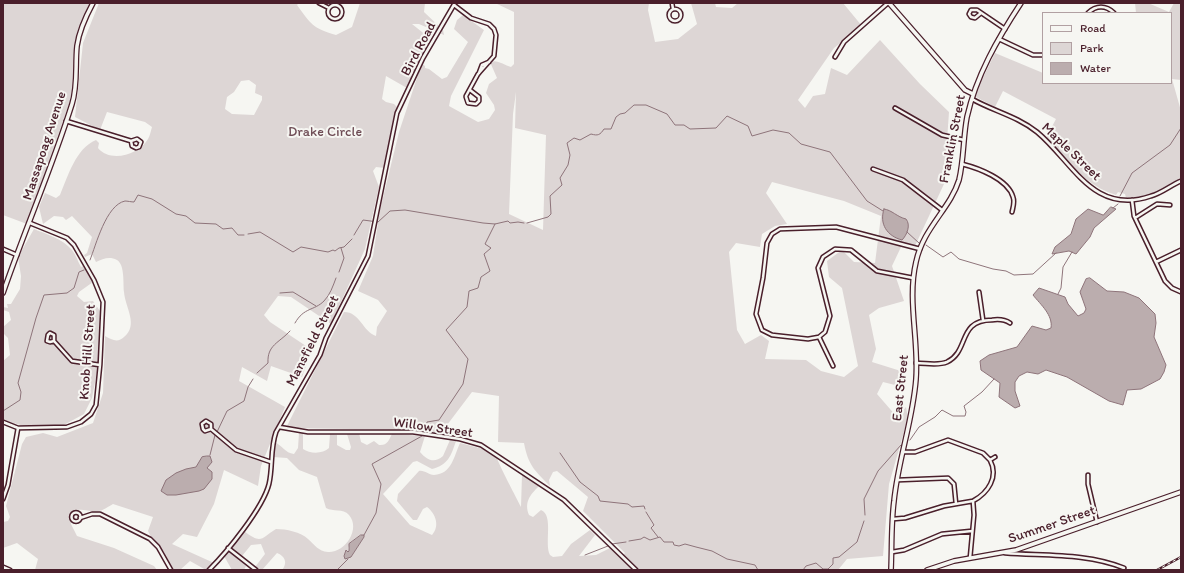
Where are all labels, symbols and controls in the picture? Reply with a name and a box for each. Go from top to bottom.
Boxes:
legend [1042,12,1172,84]
street label: Bird Road [398,19,440,79]
text: Road [1080,21,1106,35]
text: Park [1080,41,1104,55]
text: Water [1080,61,1111,75]
street label: Massapoag Avenue [19,89,71,203]
street label: Franklin Street [936,93,970,185]
street label: Maple Street [1038,119,1104,185]
park label: Drake Circle [288,124,362,140]
street label: Mansfield Street [283,293,343,389]
street label: Knob Hill Street [76,304,100,400]
street label: East Street [889,354,913,422]
street label: Willow Street [392,414,474,442]
street label: Summer Street [1006,502,1098,548]

